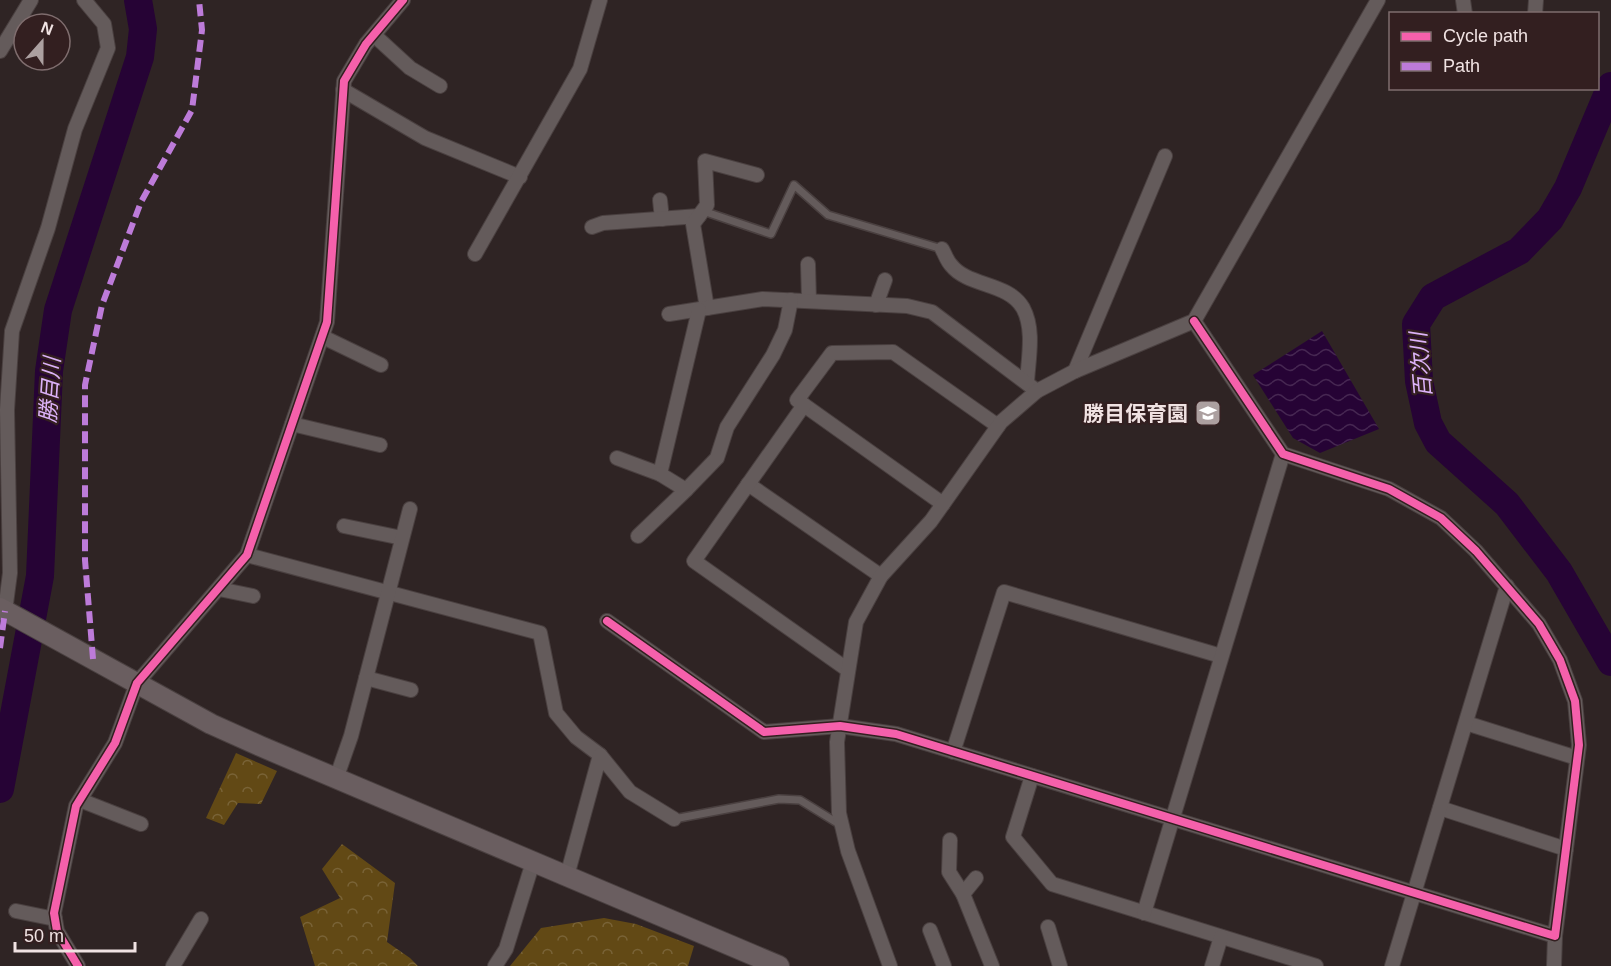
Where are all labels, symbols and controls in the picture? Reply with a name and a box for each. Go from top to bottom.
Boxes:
north arrow [12,12,72,72]
legend [1389,12,1599,90]
text: N [39,18,56,38]
text: Cycle path [1443,26,1528,46]
text: Path [1443,56,1480,76]
water label: 百次川 [1405,329,1436,399]
water label: 勝目川 [35,354,65,424]
school or university icon: 勝目保育園 [1193,398,1223,428]
place label: 勝目保育園 [1083,402,1188,425]
scale bar [15,915,135,953]
text: 50 m [24,926,64,946]

